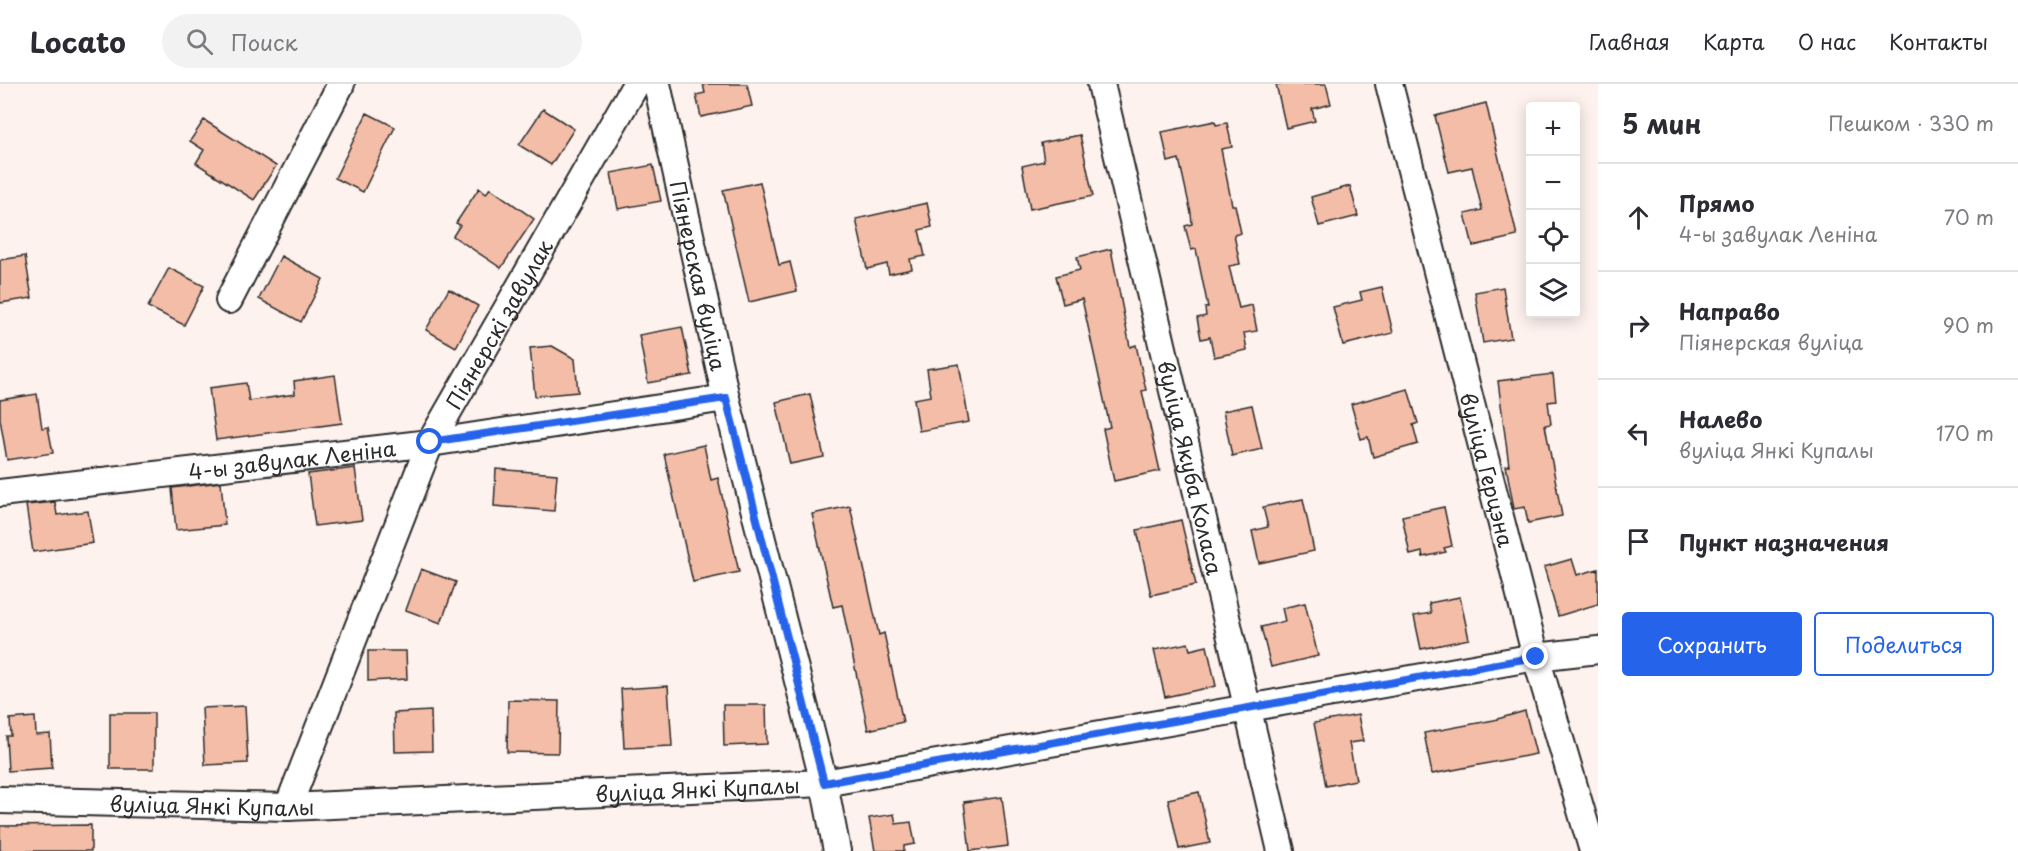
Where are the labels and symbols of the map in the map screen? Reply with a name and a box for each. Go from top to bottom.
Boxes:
street label: Піянерская вуліца [663,177,736,374]
street label: Піянерскі завулак [437,233,560,415]
street label: вуліца Якуба Коласа [1150,357,1232,579]
street label: вуліца Герцэна [1453,389,1523,550]
route start [416,428,442,454]
street label: 4-ы завулак Леніна [187,431,397,487]
route end [1522,643,1548,669]
street label: вуліца Янкі Купалы [595,768,800,809]
street label: вуліца Янкі Купалы [109,787,315,823]

